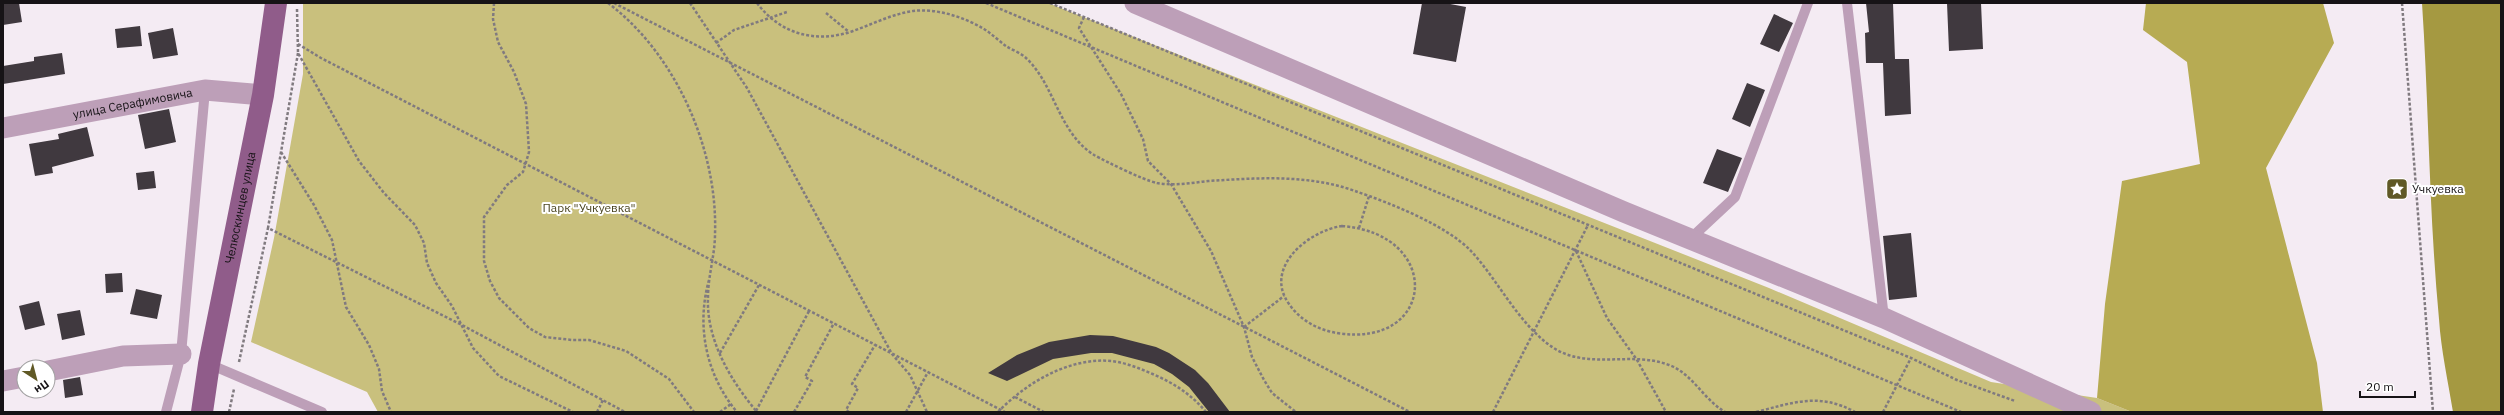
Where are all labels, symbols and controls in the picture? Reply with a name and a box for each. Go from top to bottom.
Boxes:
street label: улица Серафимовича [72,84,194,122]
street label: Челюскинцев улица [221,150,259,265]
place icon: Учкуевка [2384,176,2410,202]
place label: Учкуевка [2412,181,2464,196]
park label: Парк "Учкуевка" [542,200,636,215]
north arrow [16,359,56,399]
scale bar [2360,373,2415,399]
text: Пн [32,377,52,397]
text: 20 m [2366,379,2394,394]

